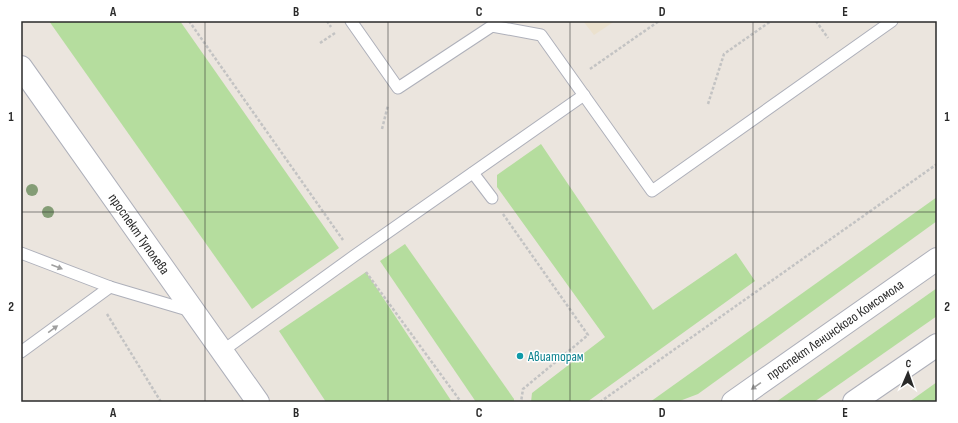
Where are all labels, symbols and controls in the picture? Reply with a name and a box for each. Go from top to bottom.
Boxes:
text: A [109,4,117,20]
text: B [293,4,299,20]
text: C [476,4,483,20]
text: D [659,4,666,20]
text: E [842,4,848,20]
text: 1 [8,109,14,125]
text: 1 [944,109,950,125]
street label: проспект Туполева [105,190,173,278]
one-way arrow [52,264,64,270]
street label: проспект Ленинского Комсомола [763,276,907,384]
text: 2 [8,299,14,315]
text: 2 [944,299,950,315]
one-way arrow [47,325,58,333]
place label: Авиаторам [527,348,584,365]
marker: Авиаторам [515,351,525,361]
north arrow [888,353,928,393]
text: С [905,357,912,370]
one-way arrow [751,382,761,390]
text: A [109,405,117,421]
text: B [293,405,299,421]
text: C [476,405,483,421]
text: D [659,405,666,421]
text: E [842,405,848,421]

